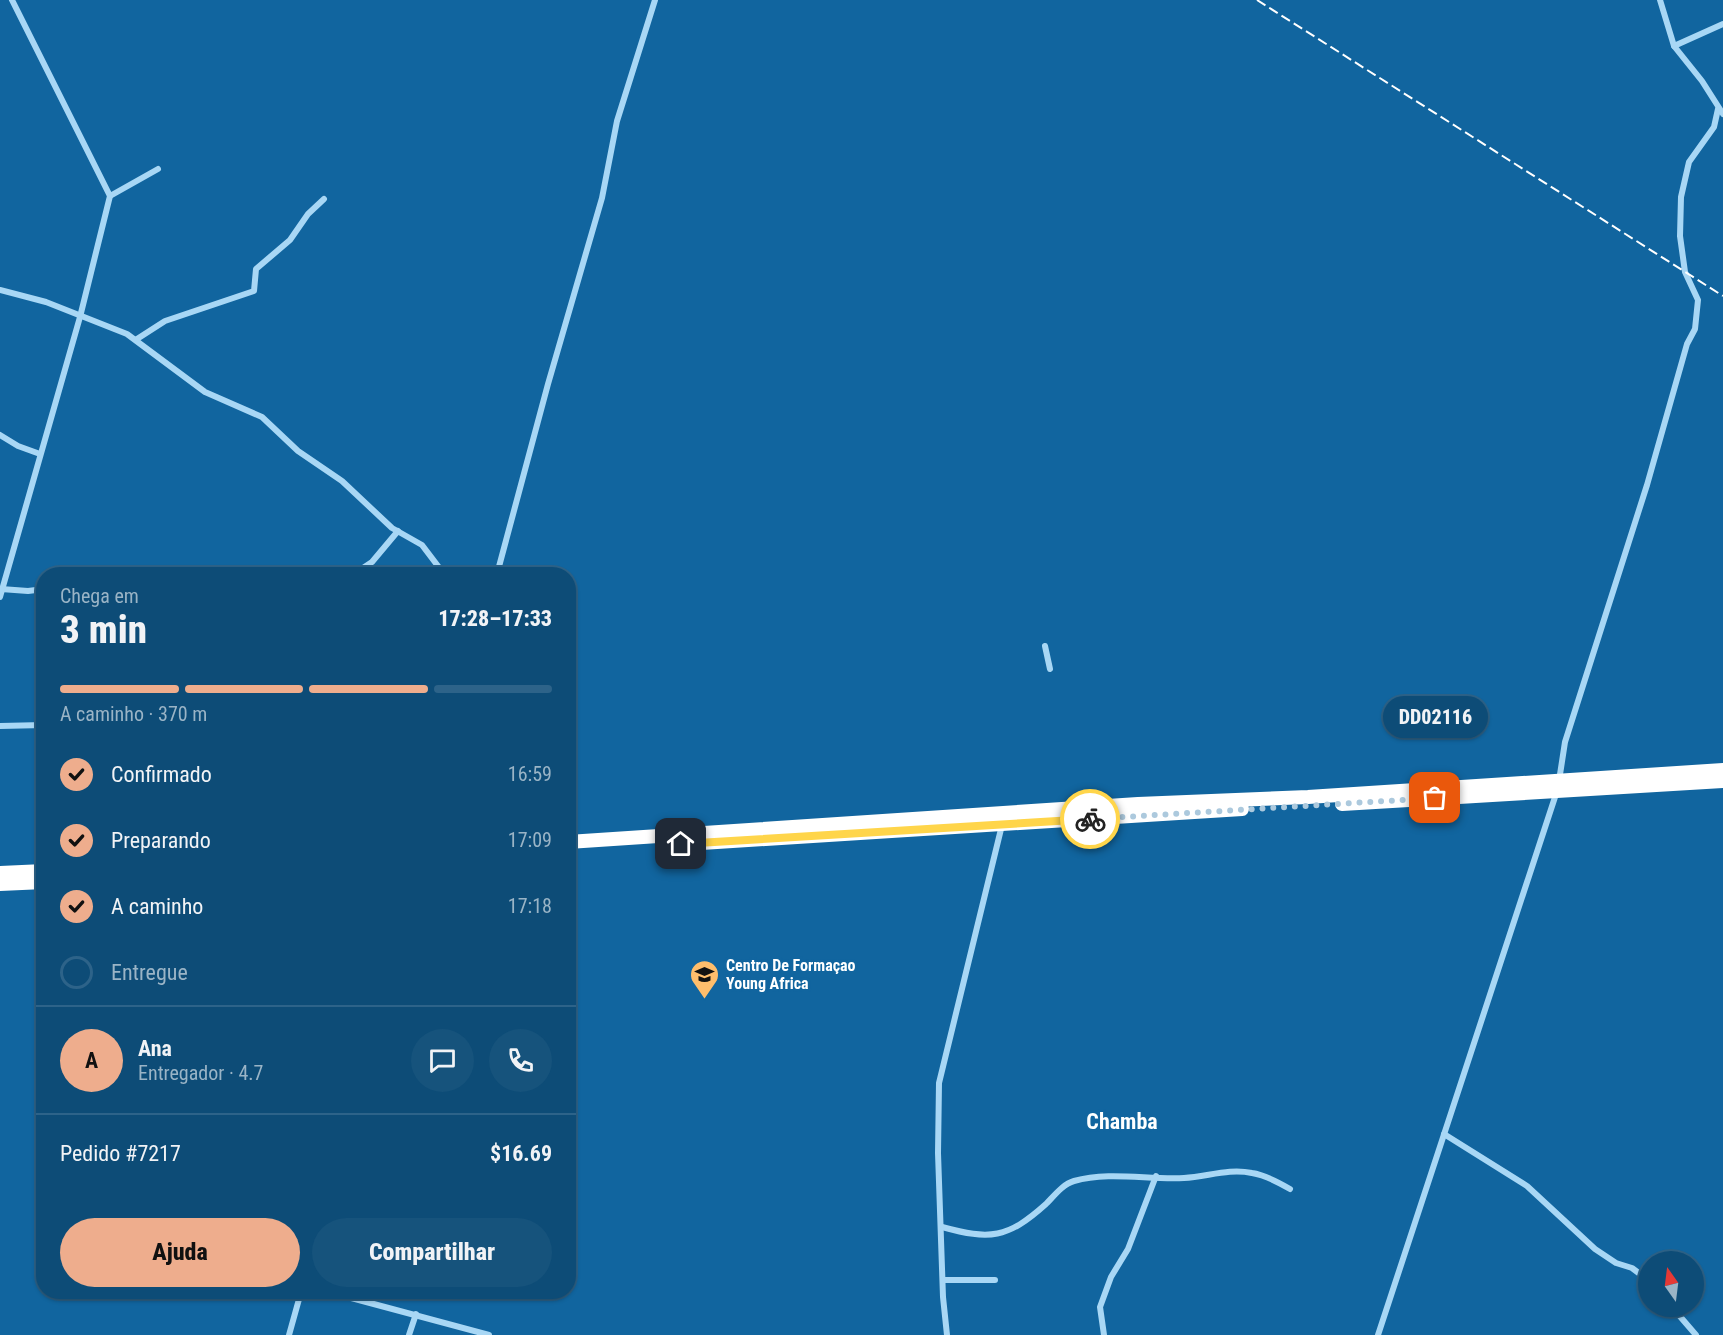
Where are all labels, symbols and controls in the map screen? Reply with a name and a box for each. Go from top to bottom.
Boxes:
text: Chega em [60,584,139,608]
text: 17:28–17:33 [438,606,552,631]
text: 3 min [60,607,147,653]
callout: DD02116 [1382,696,1488,738]
text: A caminho · 370 m [60,702,207,726]
text: DD02116 [1399,705,1472,729]
icon: check [60,758,93,791]
text: Confirmado [111,762,212,787]
text: 16:59 [508,762,552,786]
pin [1409,772,1460,823]
icon: bag [1418,781,1451,814]
courier [1060,789,1120,849]
icon: bike [1074,803,1107,836]
pin [655,818,706,869]
icon: check [60,824,93,857]
icon: home [664,827,697,860]
text: Preparando [111,828,211,853]
text: 17:09 [508,828,552,852]
icon: check [60,890,93,923]
text: A caminho [111,894,203,919]
text: 17:18 [508,894,552,918]
place label: Centro De Formaçao Young Africa [726,956,856,993]
school or university icon: Centro De Formaçao Young Africa [689,958,721,1000]
text: Entregue [111,960,188,985]
button: chat [411,1029,474,1092]
button: phone [489,1029,552,1092]
text: Ana [138,1036,172,1061]
text: A [85,1048,98,1073]
text: Entregador · 4.7 [138,1061,263,1085]
district label: Chamba [1086,1109,1158,1134]
text: Pedido #7217 [60,1141,181,1166]
text: $16.69 [490,1141,552,1166]
button: Ajuda [60,1218,300,1287]
button: Compartilhar [312,1218,552,1287]
north arrow [1638,1251,1704,1317]
map controls [1638,1251,1704,1317]

